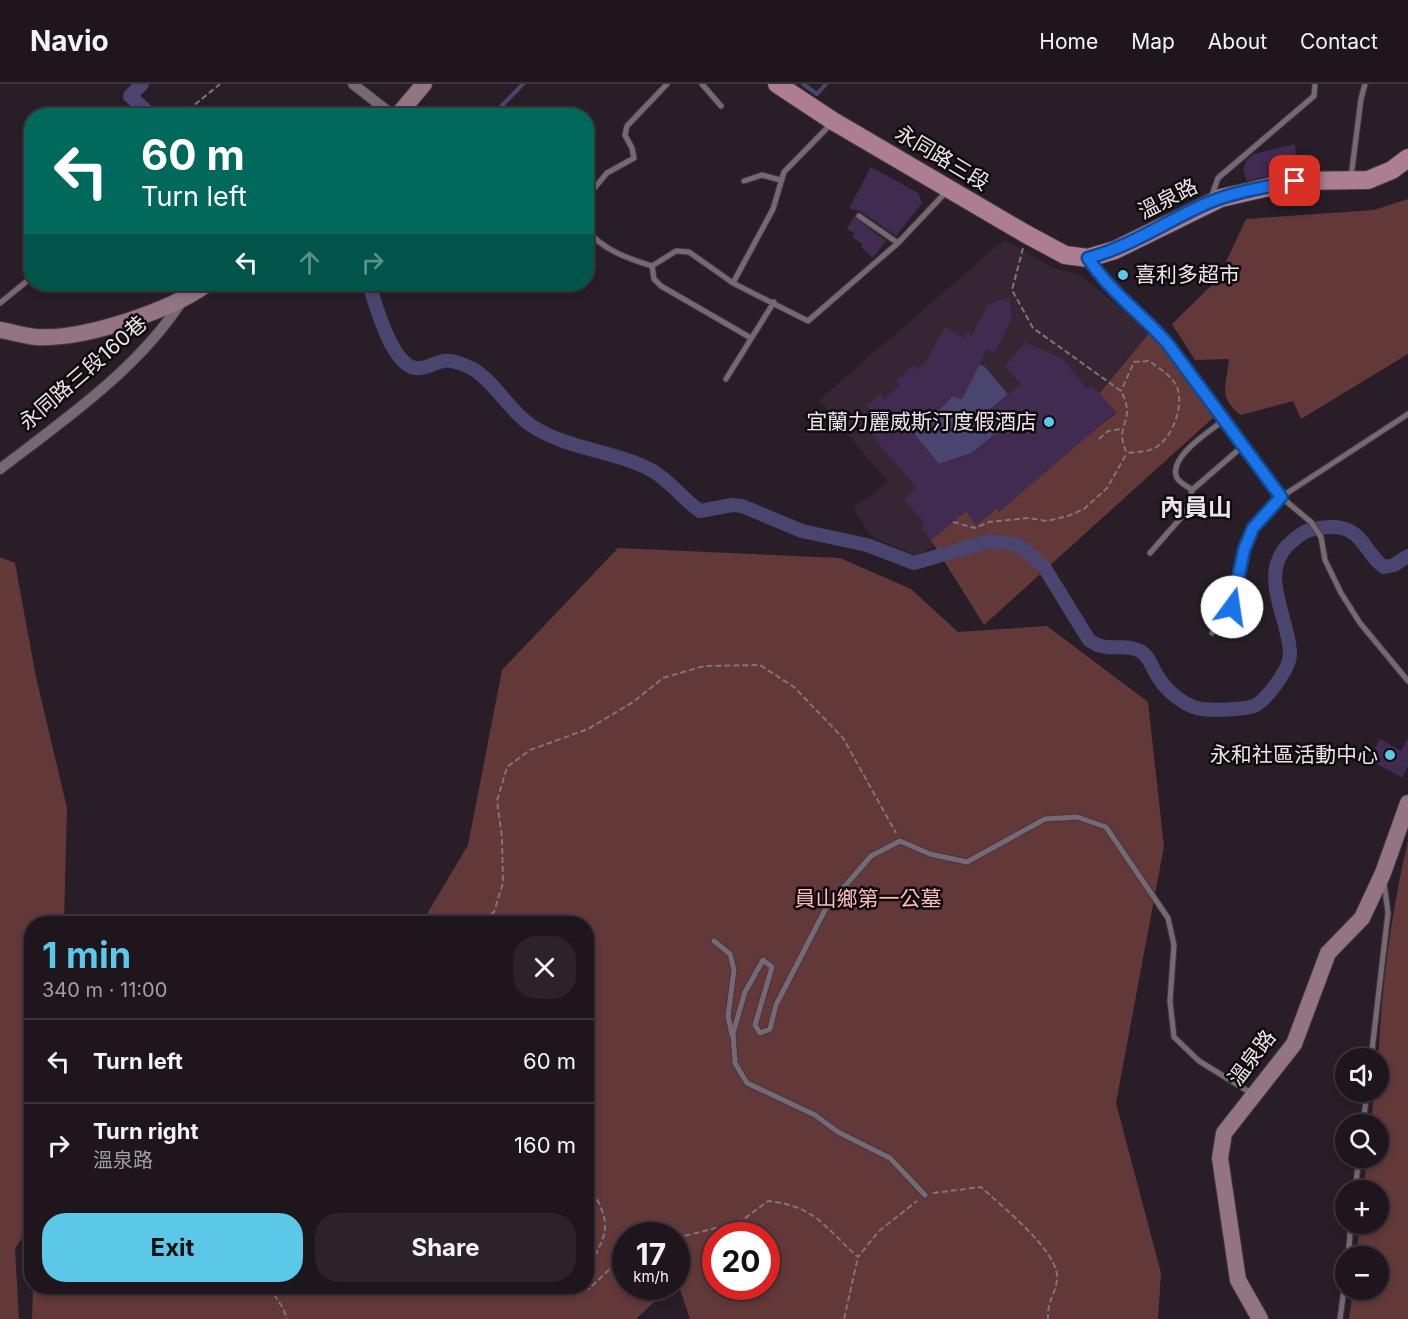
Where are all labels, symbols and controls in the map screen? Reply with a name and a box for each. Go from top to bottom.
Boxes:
text: Navio [30,24,109,58]
text: Home [1039,29,1098,54]
text: Map [1131,29,1175,54]
text: About [1208,29,1267,54]
text: Contact [1300,29,1378,54]
street label: 永同路三段 [891,120,994,195]
text: 60 m [141,129,245,180]
icon: left [42,132,120,210]
pin [1269,155,1320,206]
icon: arrive [1278,164,1311,197]
street label: 溫泉路 [1134,173,1202,224]
text: Turn left [141,180,247,213]
icon: left [230,246,263,279]
icon: ahead [293,246,326,279]
icon: right [356,246,389,279]
place label: 喜利多超市 [1135,262,1240,287]
marker: 喜利多超市 [1116,268,1130,282]
street label: 永同路三段160巷 [14,310,152,435]
place label: 宜蘭力麗威斯汀度假酒店 [806,409,1037,434]
marker: 宜蘭力麗威斯汀度假酒店 [1042,415,1056,429]
district label: 內員山 [1160,493,1232,522]
position arrow [1200,575,1264,639]
place label: 永和社區活動中心 [1210,742,1378,767]
marker: 永和社區活動中心 [1383,748,1397,762]
park label: 員山鄉第一公墓 [795,886,942,911]
text: 1 min [42,933,131,977]
button: close [513,936,576,999]
text: 340 m · 11:00 [42,978,167,1002]
street label: 溫泉路 [1223,1025,1281,1090]
icon: left [42,1045,75,1078]
text: Turn left [93,1048,183,1074]
text: 60 m [523,1048,576,1074]
map controls [1335,1048,1389,1300]
button: sound [1335,1048,1389,1102]
button: search [1335,1114,1389,1168]
text: Turn right [93,1118,199,1144]
icon: right [42,1129,75,1162]
text: 160 m [514,1132,576,1158]
text: 溫泉路 [93,1148,153,1172]
button: + [1335,1180,1389,1234]
button: Exit [42,1213,303,1282]
button: Share [315,1213,576,1282]
speed limit sign: 20 [702,1222,780,1300]
text: 17 [636,1236,666,1272]
button: − [1335,1246,1389,1300]
text: km/h [633,1267,669,1286]

